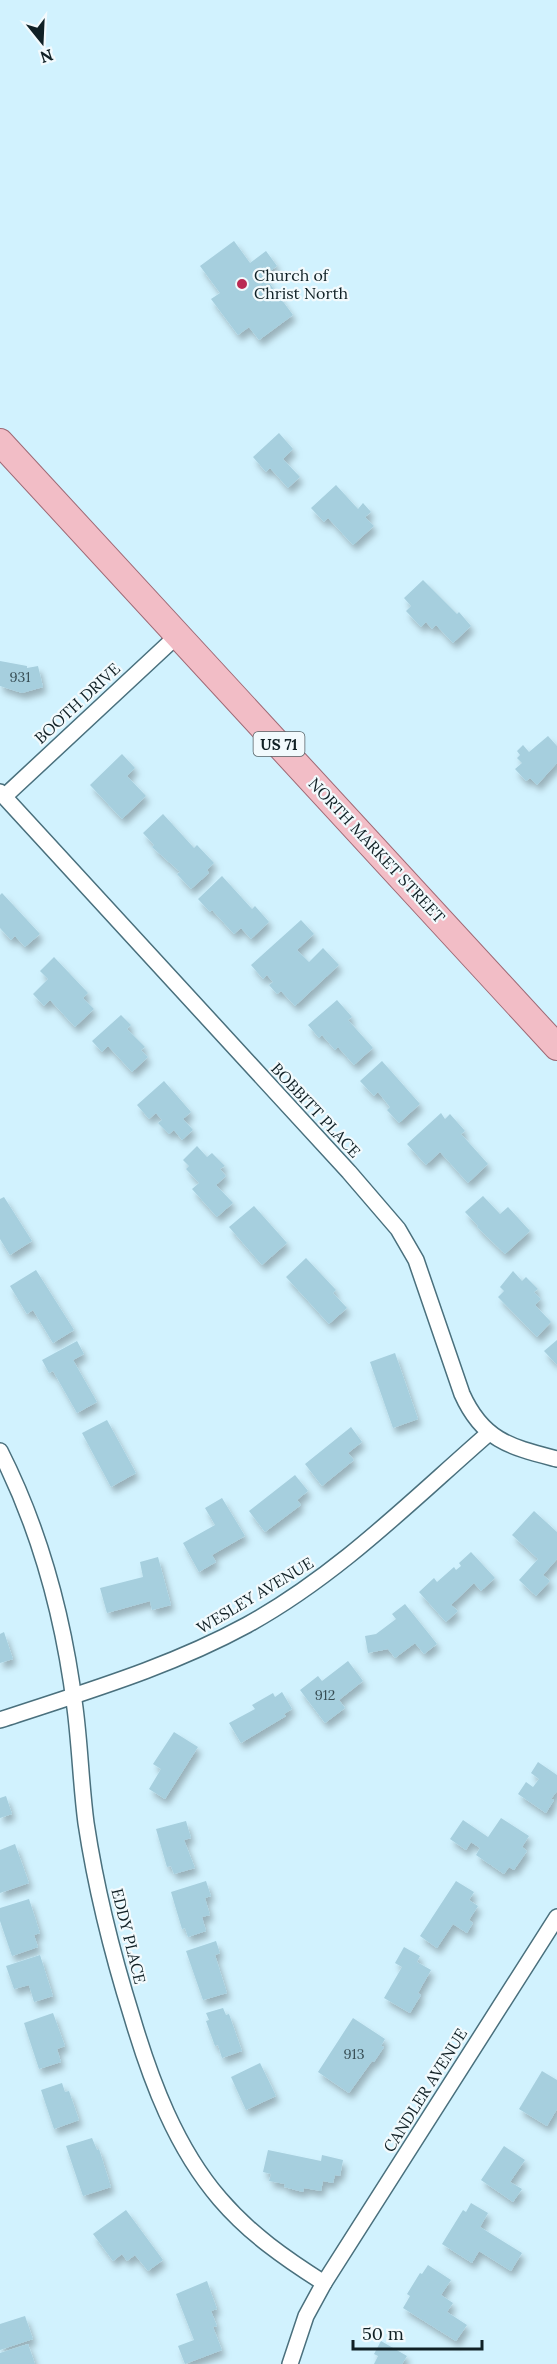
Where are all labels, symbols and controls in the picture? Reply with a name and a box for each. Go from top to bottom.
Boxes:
north arrow [12,12,72,72]
text: N [38,45,56,68]
place label: Church of Christ North [254,265,349,303]
marker: Church of Christ North [235,277,249,291]
street label: BOOTH DRIVE [30,658,124,748]
house number: 931 [10,668,31,686]
road number: US 71 [254,732,304,756]
street label: NORTH MARKET STREET [304,773,450,927]
street label: BOBBITT PLACE [267,1058,365,1162]
street label: WESLEY AVENUE [193,1552,317,1638]
house number: 912 [315,1686,335,1704]
street label: EDDY PLACE [107,1886,151,1986]
street label: CANDLER AVENUE [379,2024,471,2156]
house number: 913 [344,2045,365,2063]
scale bar [353,2313,482,2351]
text: 50 m [362,2322,404,2345]

